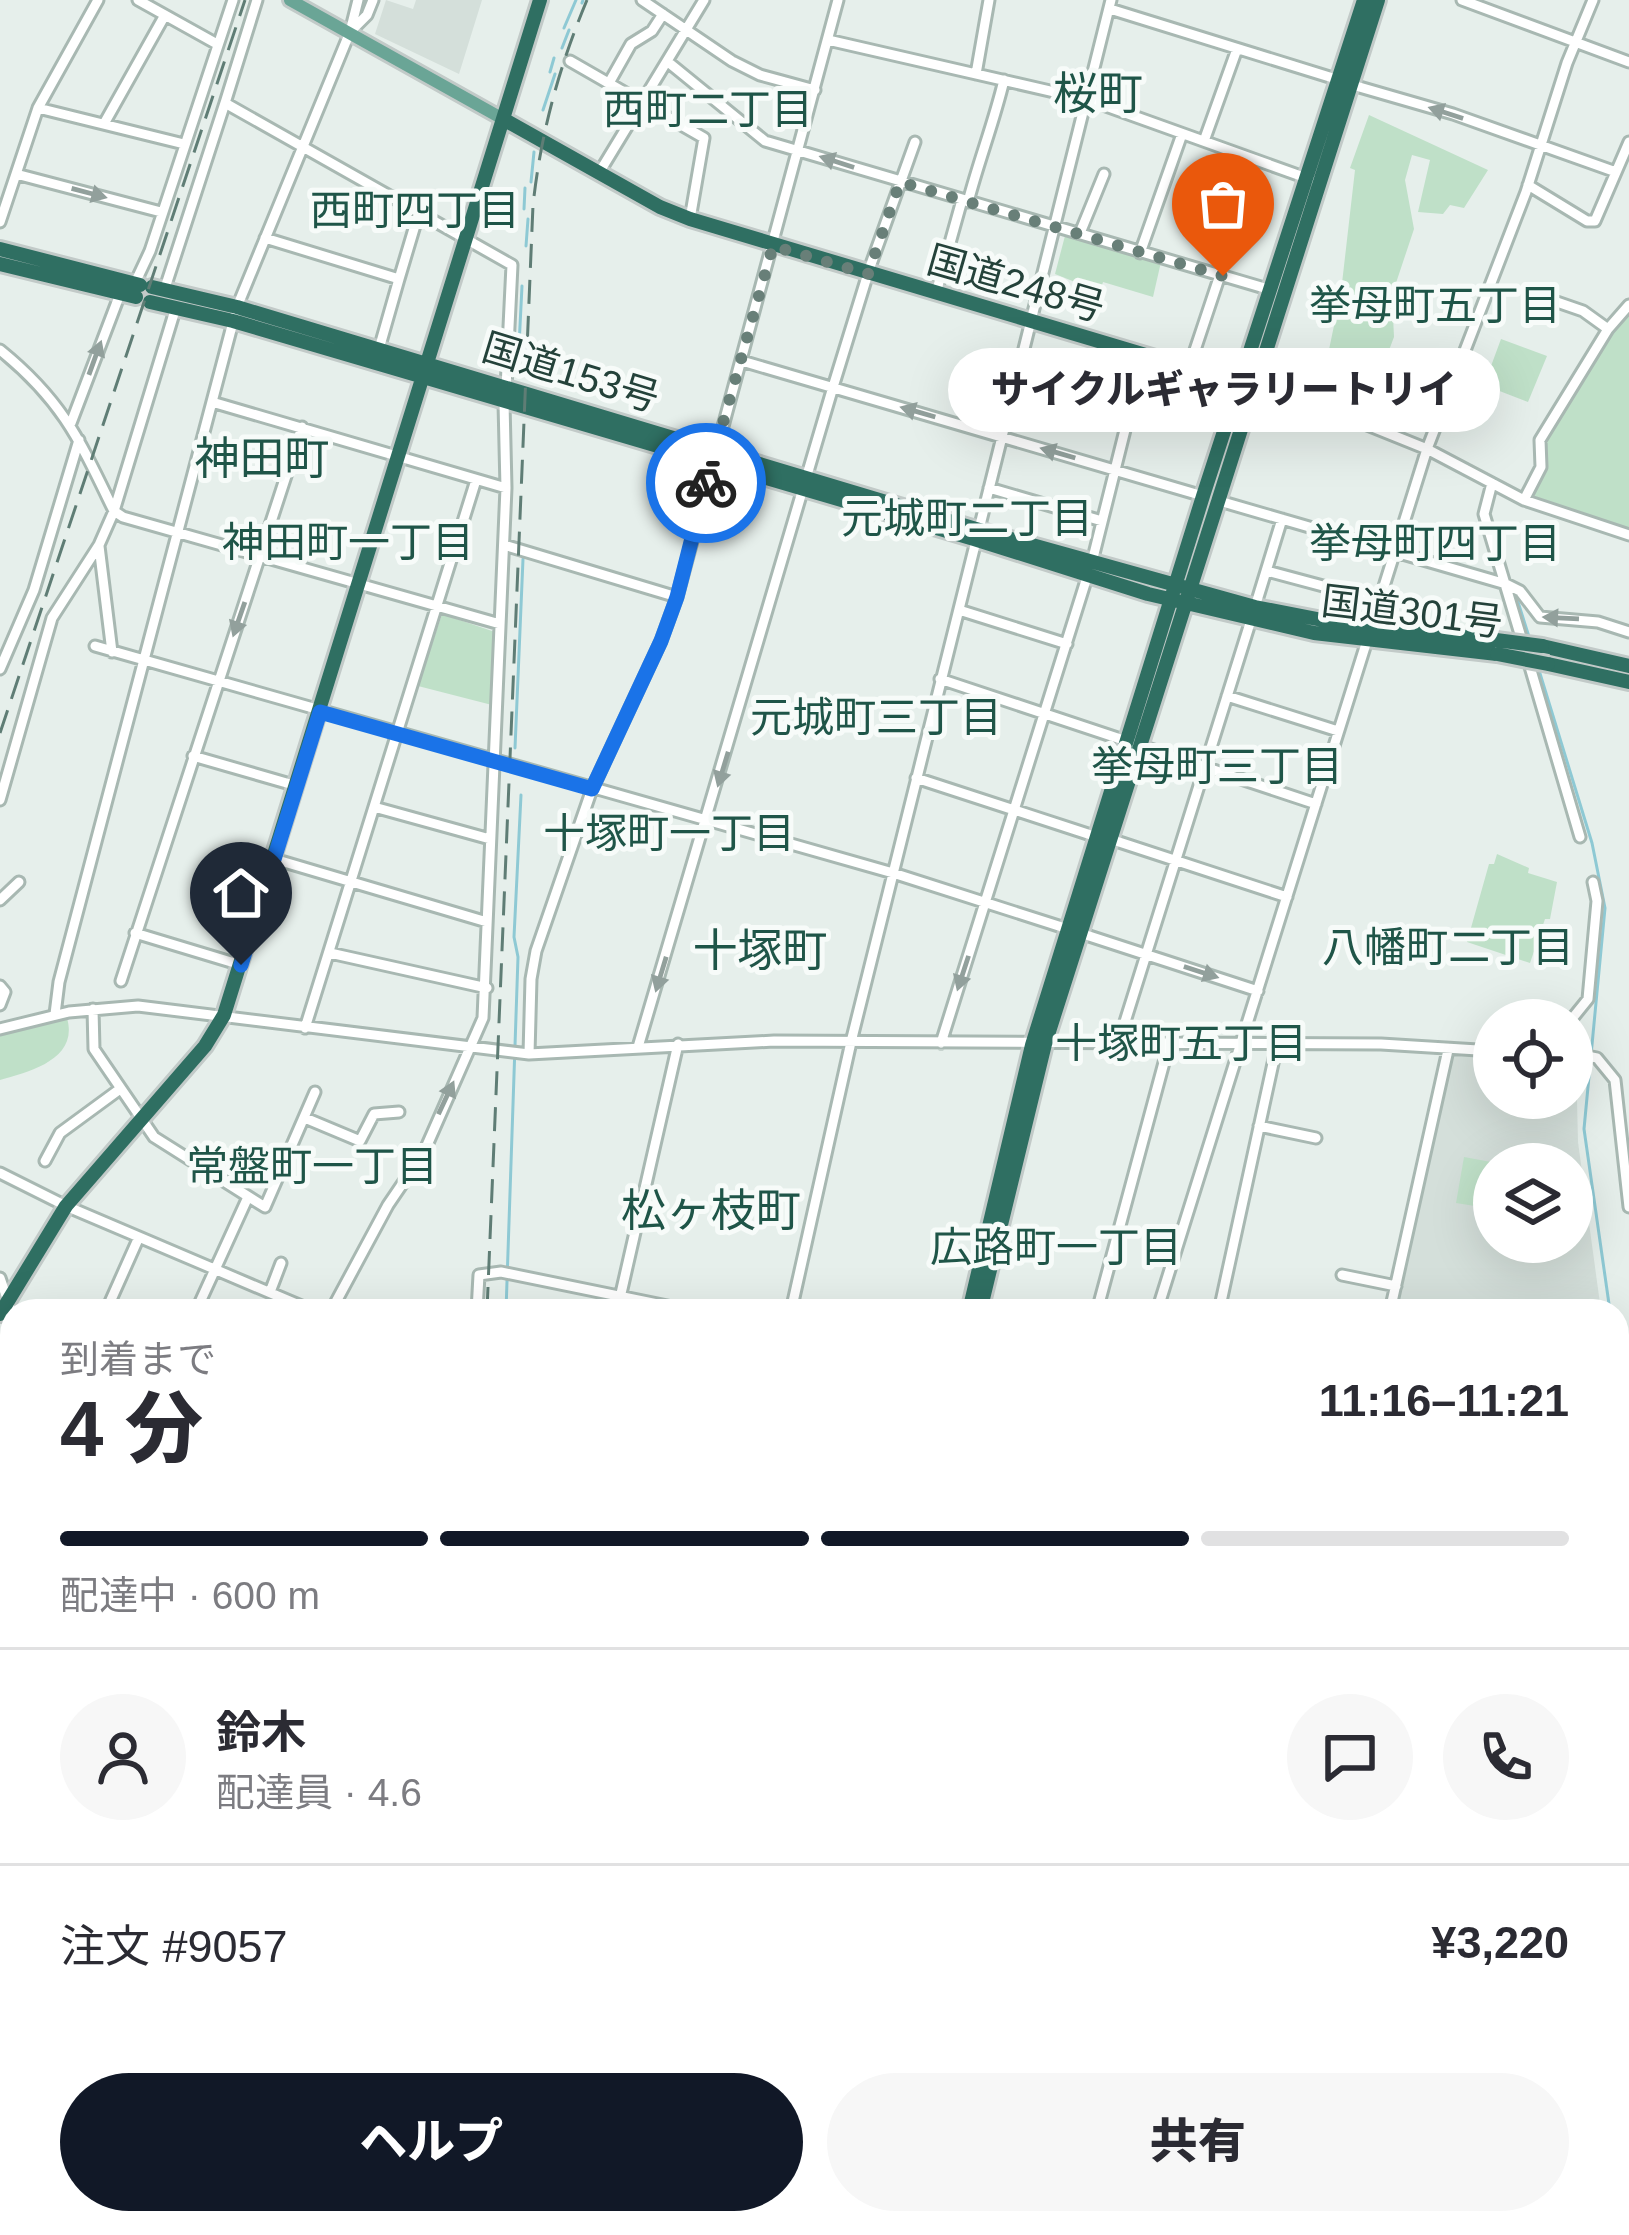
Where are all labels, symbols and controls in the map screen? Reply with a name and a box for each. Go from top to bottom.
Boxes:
district label: 桜町 [1053,68,1143,119]
district label: 西町二丁目 [603,86,813,133]
one-way arrow [1427,103,1464,121]
one-way arrow [818,151,855,170]
pin [1172,153,1274,276]
icon: bag [1190,171,1256,237]
one-way arrow [70,184,107,203]
district label: 西町四丁目 [310,187,520,234]
street label: 国道248号 [922,238,1109,329]
district label: 挙母町五丁目 [1309,282,1561,329]
street label: 国道153号 [478,325,664,420]
one-way arrow [87,340,105,376]
callout: サイクルギャラリートリイ [947,348,1499,432]
text: サイクルギャラリートリイ [991,368,1457,411]
one-way arrow [899,402,935,420]
courier [646,423,766,543]
district label: 神田町 [194,433,330,484]
one-way arrow [1039,443,1076,461]
icon: bike [673,450,739,516]
district label: 元城町二丁目 [841,495,1093,542]
district label: 神田町一丁目 [222,519,474,566]
district label: 挙母町四丁目 [1309,520,1561,567]
street label: 国道301号 [1319,579,1505,644]
one-way arrow [229,601,247,637]
one-way arrow [1541,608,1579,627]
district label: 元城町三丁目 [750,694,1002,741]
district label: 挙母町三丁目 [1091,743,1343,790]
one-way arrow [713,752,731,788]
district label: 十塚町一丁目 [543,810,795,857]
pin [190,842,292,965]
icon: home [208,860,274,926]
district label: 八幡町二丁目 [1322,924,1574,971]
district label: 十塚町 [692,925,828,976]
one-way arrow [953,955,971,992]
one-way arrow [651,956,669,993]
one-way arrow [1183,964,1220,983]
map controls [1473,999,1593,1263]
button: locate [1473,999,1593,1119]
district label: 十塚町五丁目 [1055,1020,1307,1067]
one-way arrow [436,1080,456,1115]
district label: 常盤町一丁目 [186,1143,438,1190]
button: layers [1473,1143,1593,1263]
district label: 松ヶ枝町 [621,1185,801,1236]
district label: 広路町一丁目 [930,1224,1182,1271]
text: 到着まで [60,1338,216,1381]
text: 11:16–11:21 [1319,1375,1569,1426]
text: 4 分 [60,1385,203,1473]
text: 配達中 · 600 m [60,1574,320,1617]
button: person [60,1694,186,1820]
button: chat [1287,1694,1413,1820]
button: phone [1443,1694,1569,1820]
text: 鈴木 [216,1707,306,1758]
text: 配達員 · 4.6 [216,1771,422,1814]
text: ¥3,220 [1431,1917,1569,1968]
text: 注文 #9057 [60,1921,288,1972]
button: ヘルプ [60,2073,803,2211]
button: 共有 [827,2073,1569,2211]

